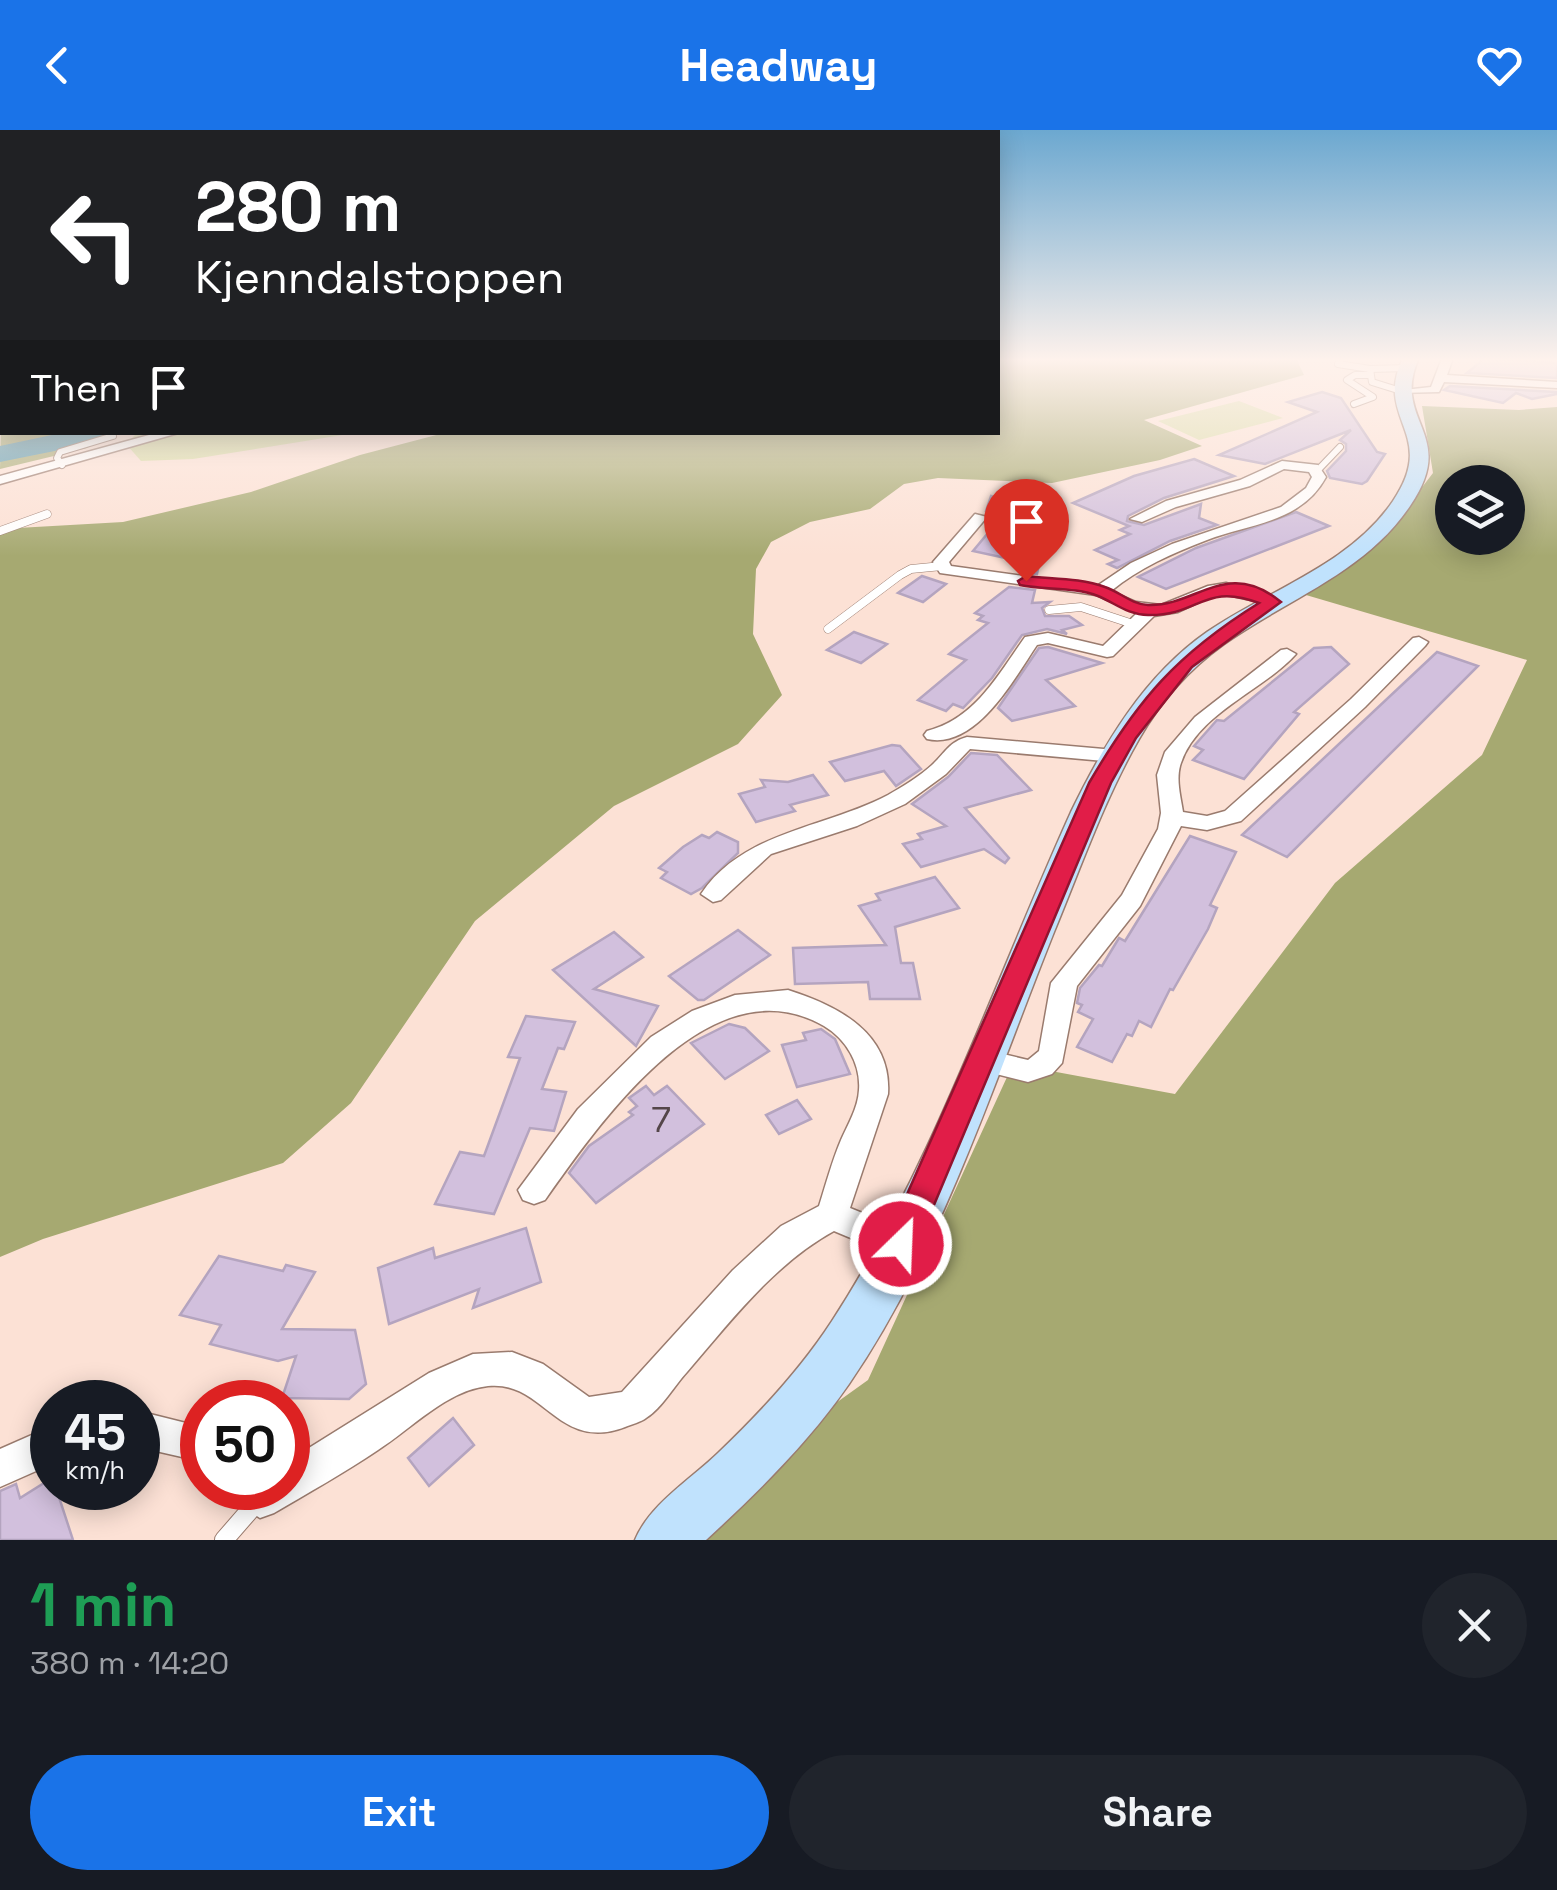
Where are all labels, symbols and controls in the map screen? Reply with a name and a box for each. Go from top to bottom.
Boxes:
text: Headway [679,37,878,94]
icon: back [30,38,85,93]
icon: heart [1472,38,1527,93]
text: 280 m [195,162,402,251]
icon: left [30,170,160,300]
text: Kjenndalstoppen [195,249,564,306]
icon: arrive [141,360,196,415]
text: Then [30,364,121,412]
map controls [1435,465,1525,555]
button: layers [1435,465,1525,555]
pin [984,479,1069,582]
icon: arrive [999,494,1054,549]
house number: 7 [651,1098,671,1142]
position arrow [849,1192,953,1296]
speed limit sign: 50 [180,1380,310,1510]
text: 45 [64,1401,126,1465]
text: km/h [65,1454,125,1486]
text: 1 min [30,1567,177,1644]
button: close [1422,1573,1527,1678]
text: 380 m · 14:20 [30,1643,229,1683]
button: Exit [30,1755,769,1870]
button: Share [789,1755,1527,1870]

